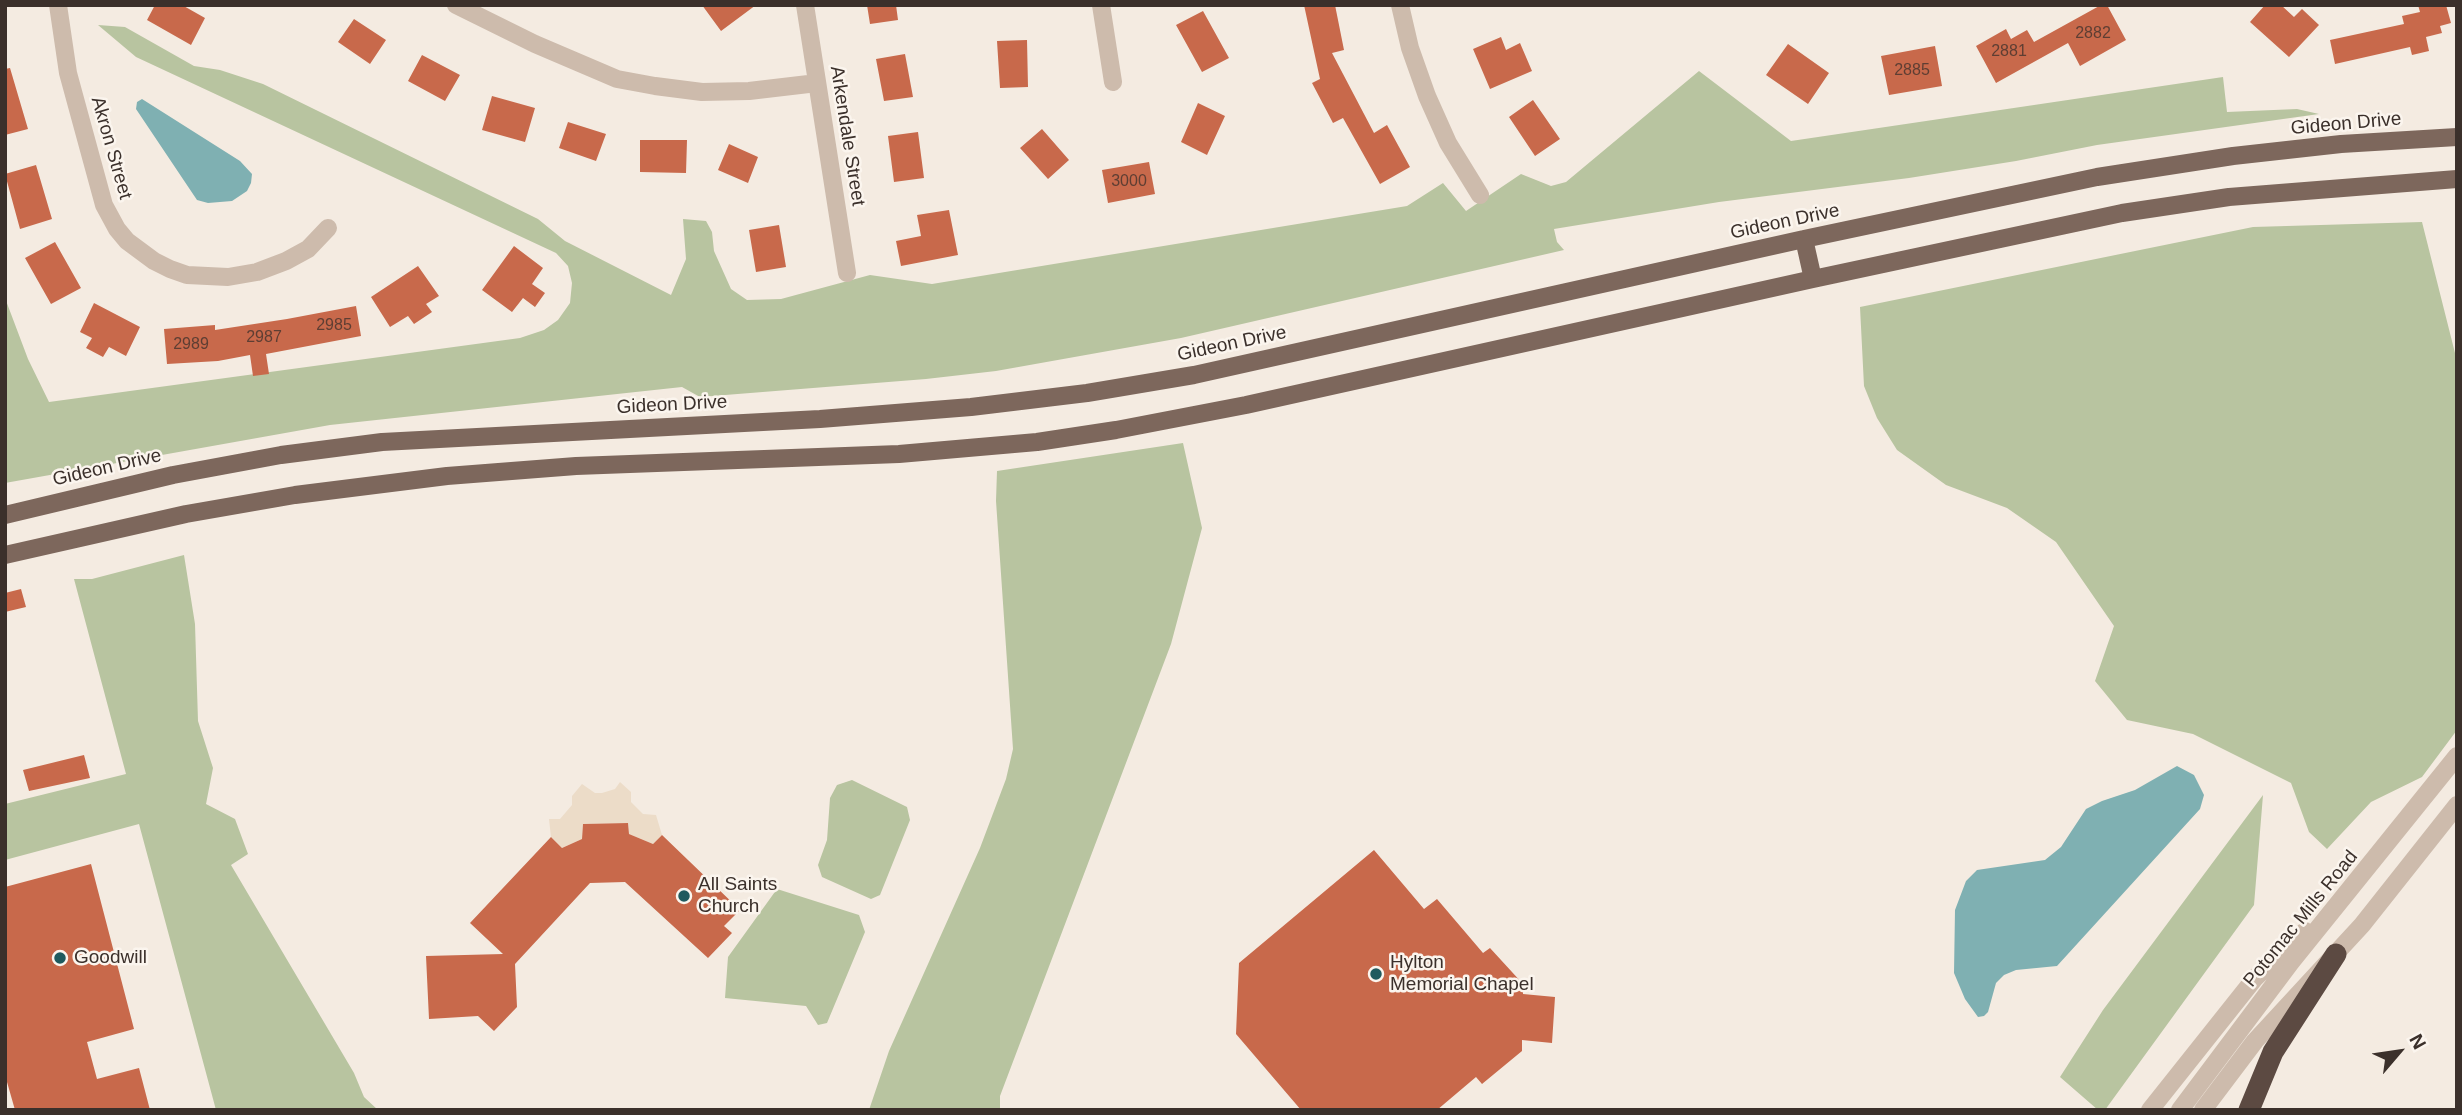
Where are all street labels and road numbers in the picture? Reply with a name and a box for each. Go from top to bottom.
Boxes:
street label: Arkendale Street [825,64,869,208]
street label: Akron Street [85,94,137,202]
street label: Gideon Drive [2290,108,2402,140]
street label: Gideon Drive [1728,199,1842,245]
street label: Gideon Drive [1175,321,1289,367]
street label: Gideon Drive [616,391,728,419]
street label: Gideon Drive [50,444,164,492]
street label: Potomac Mills Road [2239,846,2363,992]

